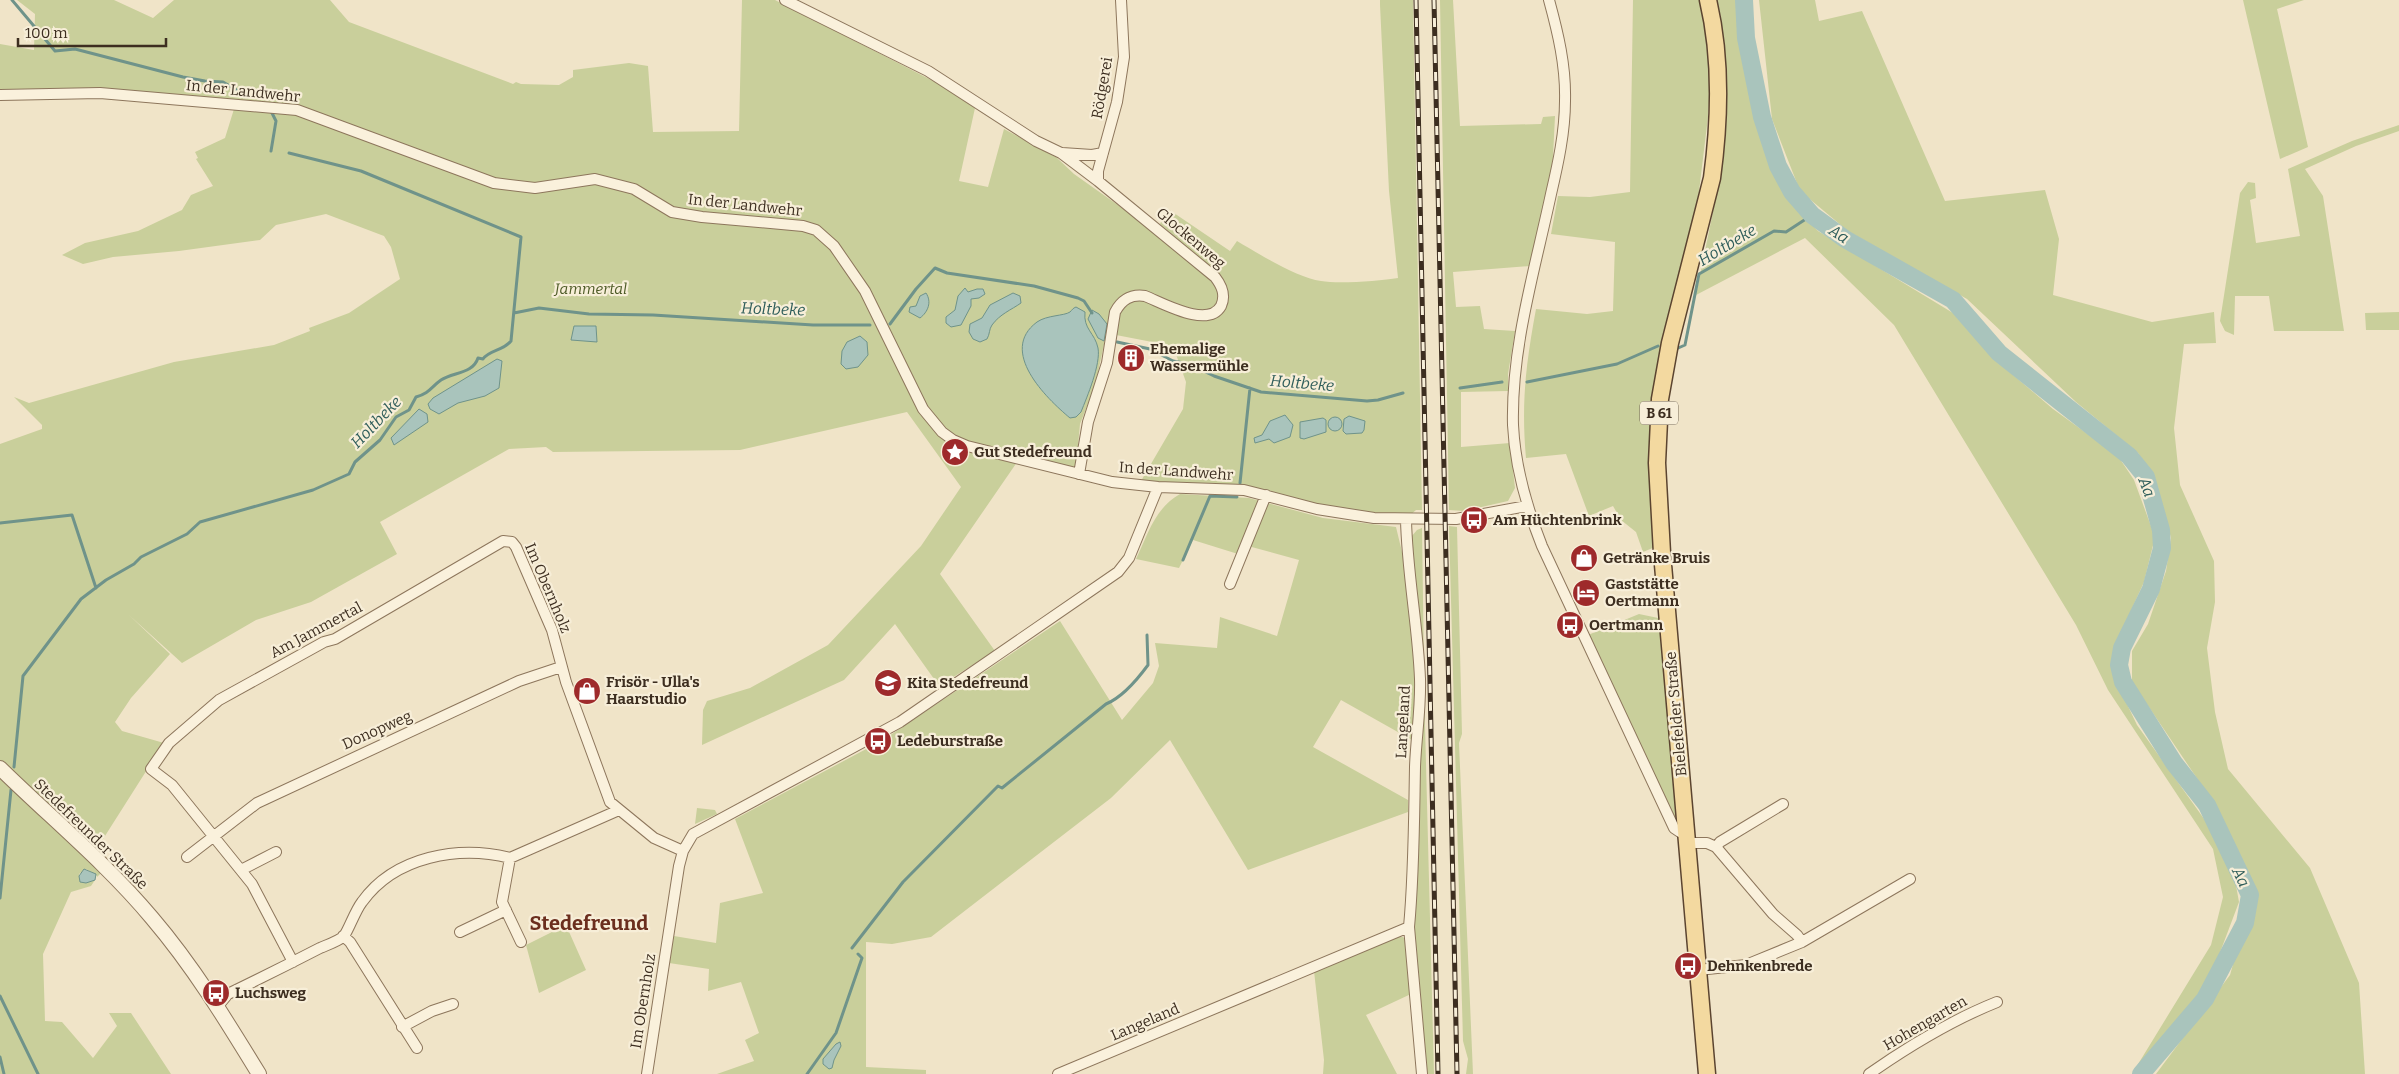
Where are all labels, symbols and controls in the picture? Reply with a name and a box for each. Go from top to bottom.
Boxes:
scale bar [18,15,165,47]
text: 100 m [25,24,68,42]
street label: Rödgerei [1088,55,1116,120]
street label: In der Landwehr [185,76,301,106]
street label: In der Landwehr [687,190,803,220]
street label: Glockenweg [1153,204,1229,272]
water label: Holtbeke [1695,220,1759,270]
water label: Aa [1825,220,1853,247]
park label: Jammertal [553,280,627,298]
water label: Holtbeke [740,298,806,320]
place label: Ehemalige Wassermühle [1150,340,1249,375]
building icon: Ehemalige Wassermühle [1116,343,1146,373]
water label: Holtbeke [1269,371,1335,395]
water label: Holtbeke [347,392,405,452]
road number: B 61 [1640,402,1678,424]
place icon: Gut Stedefreund [940,437,970,467]
place label: Gut Stedefreund [974,443,1092,461]
street label: In der Landwehr [1118,458,1234,484]
water label: Aa [2134,473,2159,500]
bus stop icon: Am Hüchtenbrink [1459,505,1489,535]
place label: Am Hüchtenbrink [1493,511,1622,529]
street label: Im Obernholz [521,540,575,636]
shop icon: Getränke Bruis [1569,543,1599,573]
place label: Getränke Bruis [1603,549,1710,567]
place label: Gaststätte Oertmann [1605,575,1680,610]
hotel icon: Gaststätte Oertmann [1571,578,1601,608]
street label: Am Jammertal [267,598,365,662]
bus stop icon: Oertmann [1555,610,1585,640]
place label: Oertmann [1589,616,1664,634]
street label: Bielefelder Straße [1662,651,1690,777]
school or university icon: Kita Stedefreund [873,668,903,698]
place label: Frisör - Ulla's Haarstudio [606,673,700,708]
place label: Kita Stedefreund [907,674,1028,692]
shop icon: Frisör - Ulla's Haarstudio [572,676,602,706]
street label: Langeland [1392,685,1414,759]
street label: Donopweg [339,707,415,753]
bus stop icon: Ledeburstraße [863,726,893,756]
place label: Ledeburstraße [897,732,1003,750]
street label: Stedefreunder Straße [30,775,152,893]
water label: Aa [2228,863,2254,890]
district label: Stedefreund [530,911,648,935]
bus stop icon: Dehnkenbrede [1673,951,1703,981]
street label: Im Obernholz [627,952,659,1050]
place label: Dehnkenbrede [1707,957,1813,975]
bus stop icon: Luchsweg [201,978,231,1008]
place label: Luchsweg [235,984,306,1002]
street label: Hohengarten [1880,992,1970,1054]
street label: Langeland [1108,999,1182,1045]

